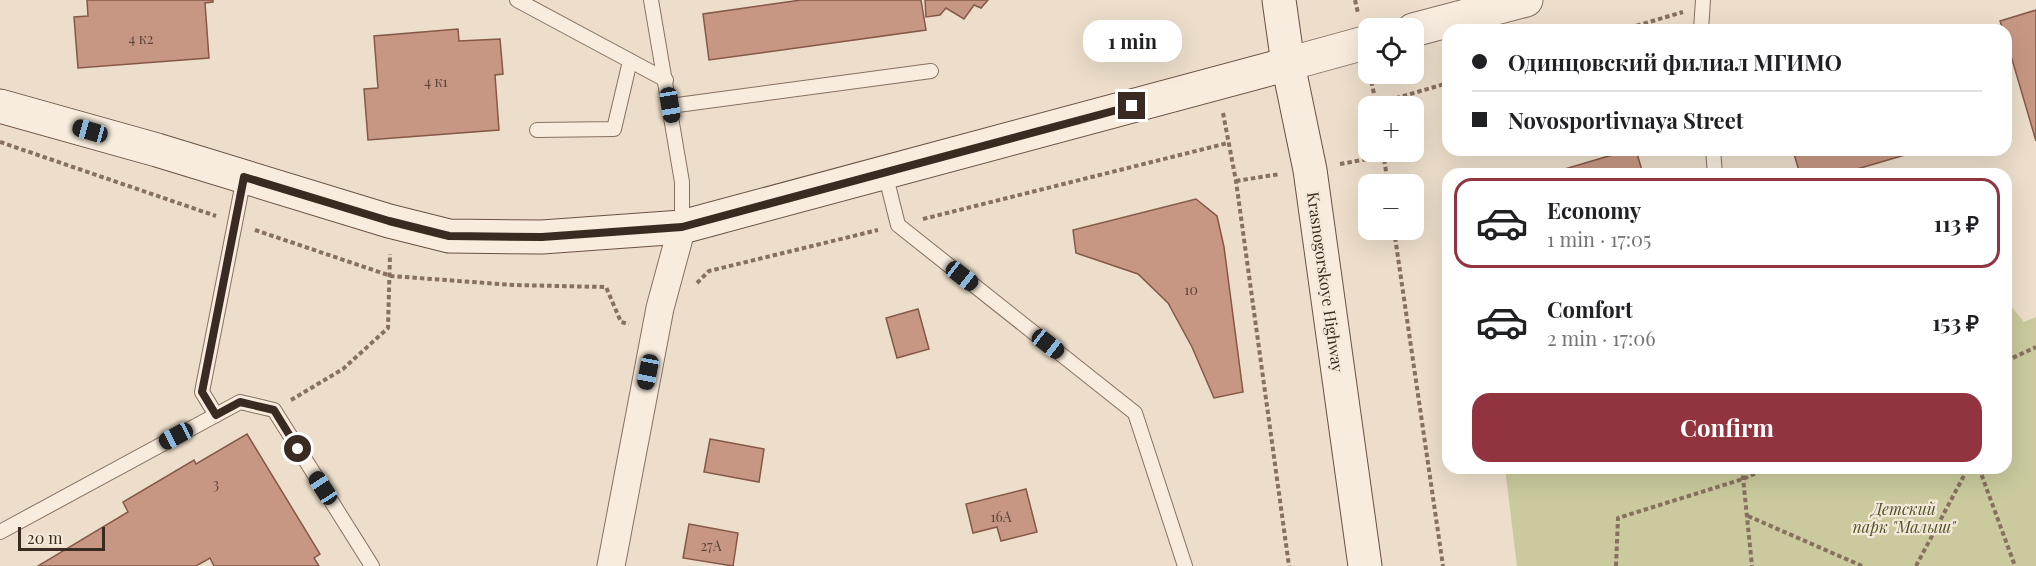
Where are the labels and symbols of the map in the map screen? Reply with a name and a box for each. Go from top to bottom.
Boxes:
callout: 1 min [1082,19,1182,61]
house number: 4 к2 [128,29,154,48]
house number: 4 к1 [424,72,448,91]
car [658,86,682,124]
route end [1118,92,1145,119]
car [70,117,110,145]
street label: Krasnogorskoye Highway [1303,190,1349,374]
car [942,258,982,294]
house number: 10 [1184,280,1198,299]
car [1028,326,1068,362]
car [636,353,660,391]
car [156,420,196,452]
route start [284,435,311,462]
car [306,468,340,508]
house number: 3 [213,474,219,493]
park label: Детский парк "Малыш" [1852,498,1957,537]
house number: 16А [990,507,1012,526]
scale bar [18,524,105,552]
house number: 27А [700,536,722,555]

